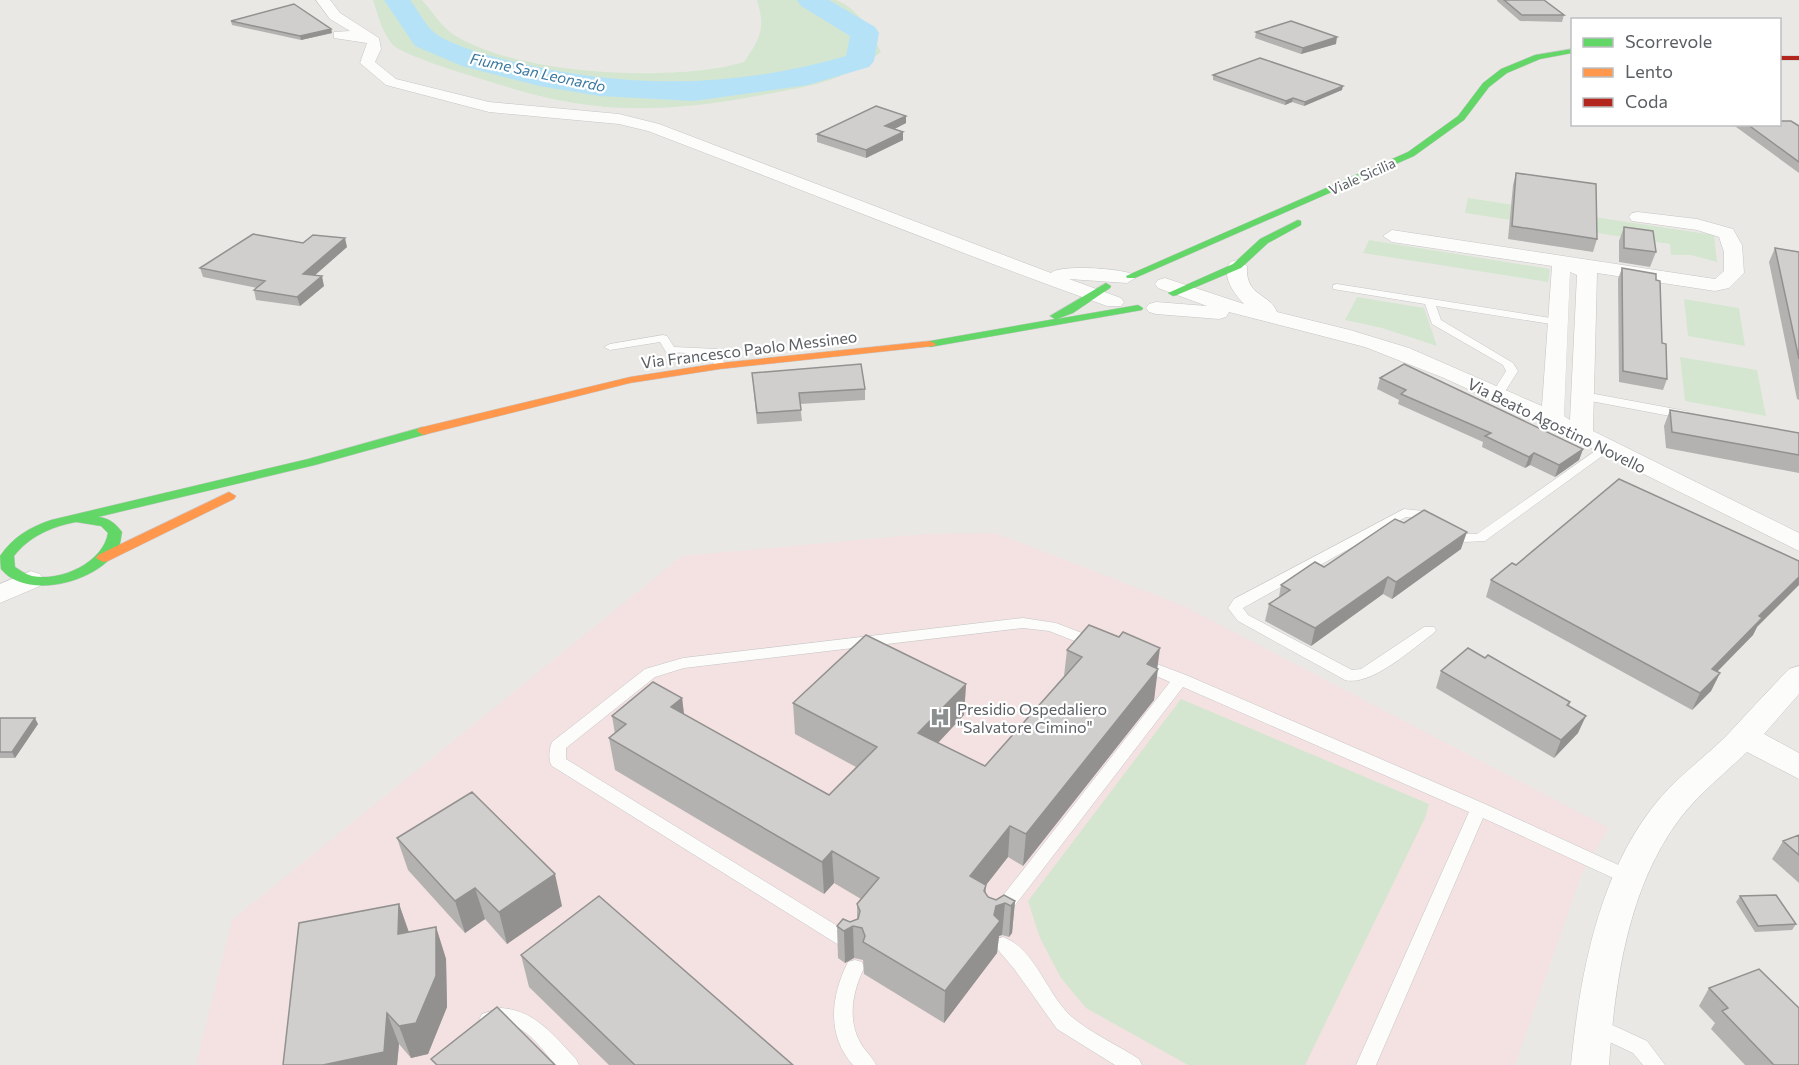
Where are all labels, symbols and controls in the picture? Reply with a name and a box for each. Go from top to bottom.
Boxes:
legend [1571,18,1781,126]
text: Scorrevole [1625,30,1712,52]
water label: Fiume San Leonardo [469,49,607,95]
text: Lento [1625,60,1673,82]
text: Coda [1625,90,1668,112]
street label: Viale Sicilia [1326,154,1398,198]
street label: Via Francesco Paolo Messineo [640,326,858,372]
street label: Via Beato Agostino Novello [1465,373,1649,477]
place label: Presidio Ospedaliero "Salvatore Cimino" [957,699,1107,736]
hospital icon: Presidio Ospedaliero "Salvatore Cimino" [928,705,952,729]

